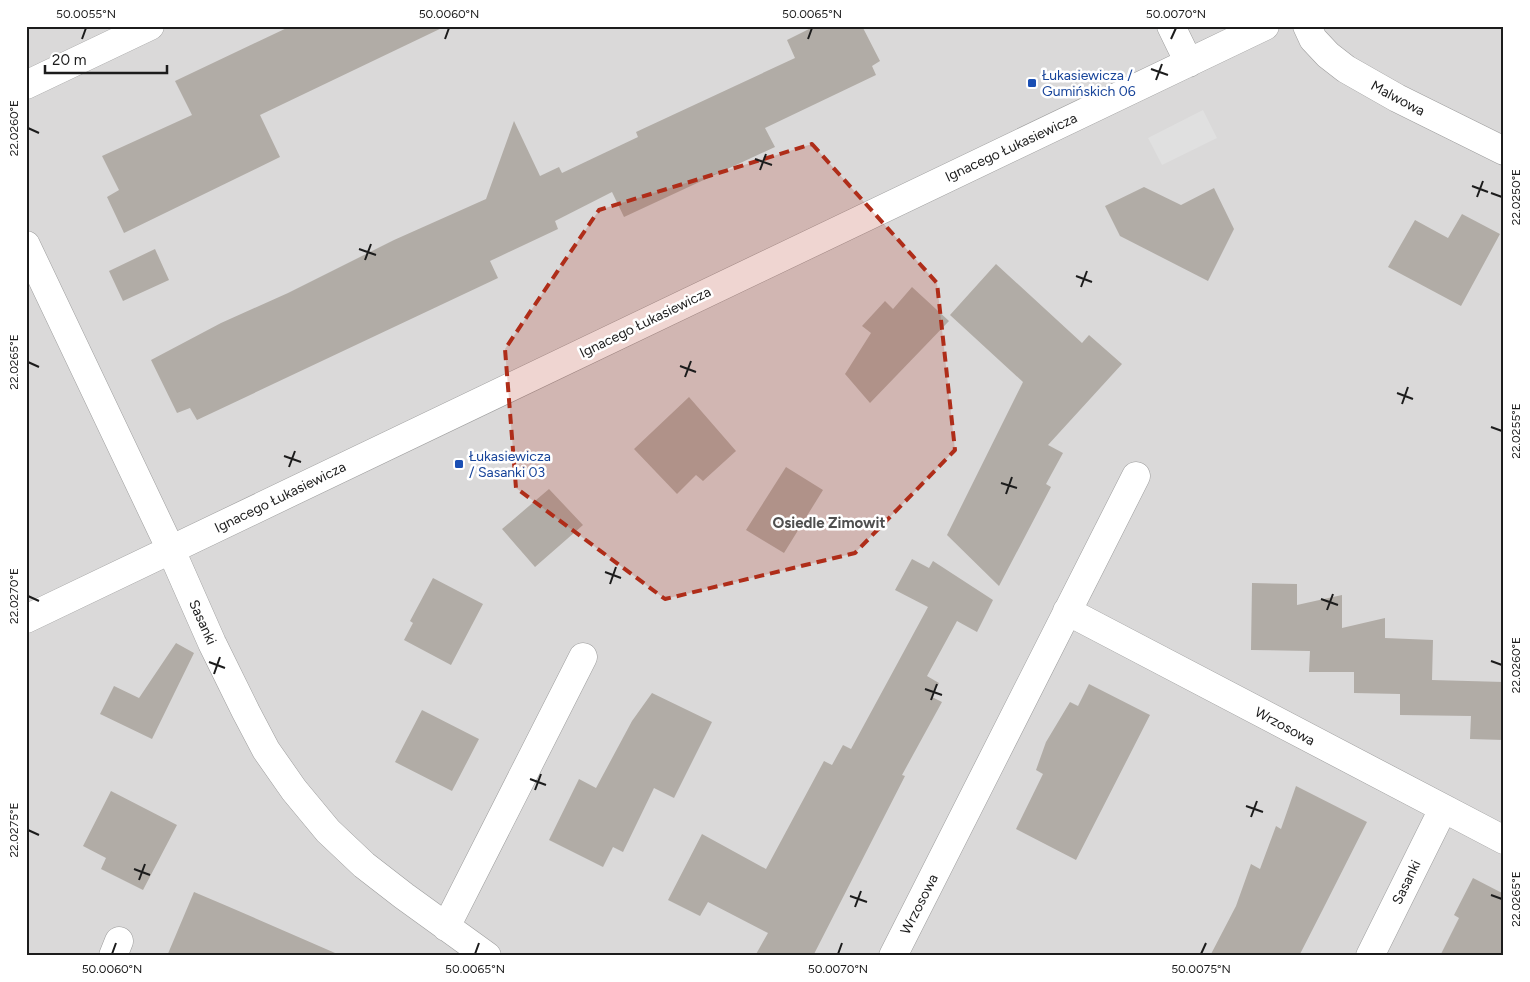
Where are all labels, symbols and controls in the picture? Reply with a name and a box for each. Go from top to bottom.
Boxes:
text: 50.0055°N [56,7,116,21]
text: 50.0060°N [419,7,479,21]
text: 50.0065°N [782,7,842,21]
text: 50.0070°N [1146,7,1206,21]
scale bar [45,42,168,74]
text: 20 m [52,51,86,69]
place label: Łukasiewicza / Gumińskich 06 [1042,67,1136,100]
marker: Łukasiewicza / Gumińskich 06 [1026,77,1038,89]
street label: Malwowa [1368,77,1428,120]
text: 22.0260°E [7,100,21,156]
street label: Ignacego Łukasiewicza [942,109,1080,186]
text: 22.0250°E [1509,169,1523,225]
street label: Ignacego Łukasiewicza [577,283,714,362]
text: 22.0265°E [7,334,21,390]
text: 22.0255°E [1509,403,1523,459]
place label: Łukasiewicza / Sasanki 03 [469,448,551,481]
street label: Ignacego Łukasiewicza [212,458,349,537]
marker: Łukasiewicza / Sasanki 03 [453,458,465,470]
district label: Osiedle Zimowit [773,514,885,532]
text: 22.0270°E [7,568,21,624]
street label: Sasanki [185,597,220,647]
text: 22.0260°E [1509,637,1523,693]
street label: Wrzosowa [1252,704,1318,749]
text: 22.0275°E [7,802,21,858]
street label: Sasanki [1388,857,1424,907]
street label: Wrzosowa [897,871,942,937]
text: 22.0265°E [1509,871,1523,927]
text: 50.0060°N [82,962,142,976]
text: 50.0065°N [445,962,505,976]
text: 50.0070°N [808,962,868,976]
text: 50.0075°N [1171,962,1231,976]

